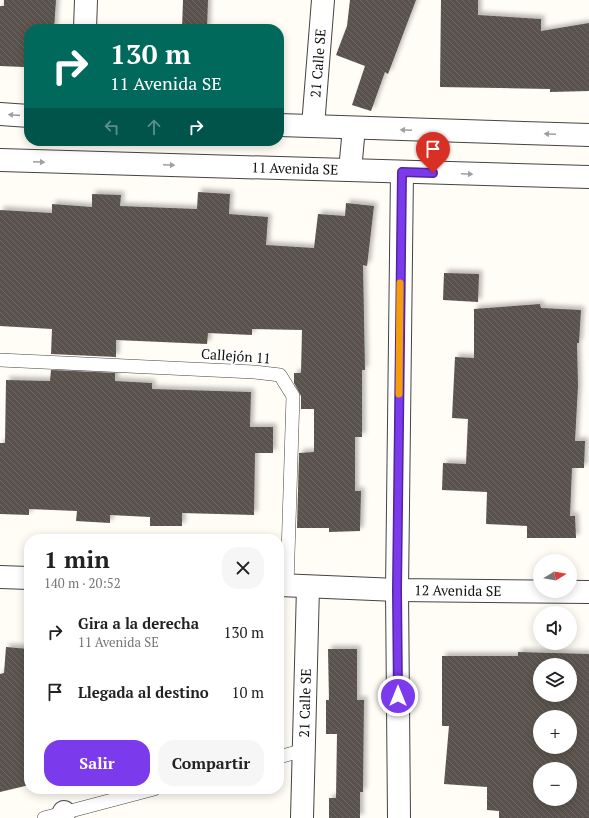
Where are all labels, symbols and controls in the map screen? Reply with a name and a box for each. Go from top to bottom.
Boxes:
street label: 21 Calle SE [305,28,330,98]
text: 130 m [110,35,191,72]
icon: right [44,40,96,92]
text: 11 Avenida SE [110,71,222,95]
one-way arrow [8,112,21,119]
icon: left [101,116,123,138]
icon: ahead [143,116,165,138]
icon: right [185,116,207,138]
one-way arrow [400,126,412,133]
one-way arrow [543,131,556,137]
pin [416,132,450,173]
icon: arrive [422,138,444,160]
street label: 11 Avenida SE [251,157,339,179]
one-way arrow [33,158,45,165]
one-way arrow [163,162,176,168]
one-way arrow [461,170,473,177]
street label: Callejón 11 [200,344,272,367]
text: 1 min [44,543,110,575]
button: close [222,547,264,589]
north arrow [533,554,577,598]
map controls [533,554,577,806]
text: 140 m · 20:52 [44,574,121,592]
street label: 12 Avenida SE [414,580,502,600]
button: sound [533,606,577,650]
text: Gira a la derecha [78,613,199,633]
icon: right [44,621,66,643]
text: 130 m [223,622,264,642]
text: 11 Avenida SE [78,633,159,651]
button: layers [533,658,577,702]
street label: 21 Calle SE [294,668,315,738]
position arrow [377,675,419,717]
icon: arrive [44,681,66,703]
text: Llegada al destino [78,682,209,702]
text: 10 m [231,682,264,702]
button: + [533,710,577,754]
button: Salir [44,740,150,786]
button: Compartir [158,740,264,786]
button: − [533,762,577,806]

